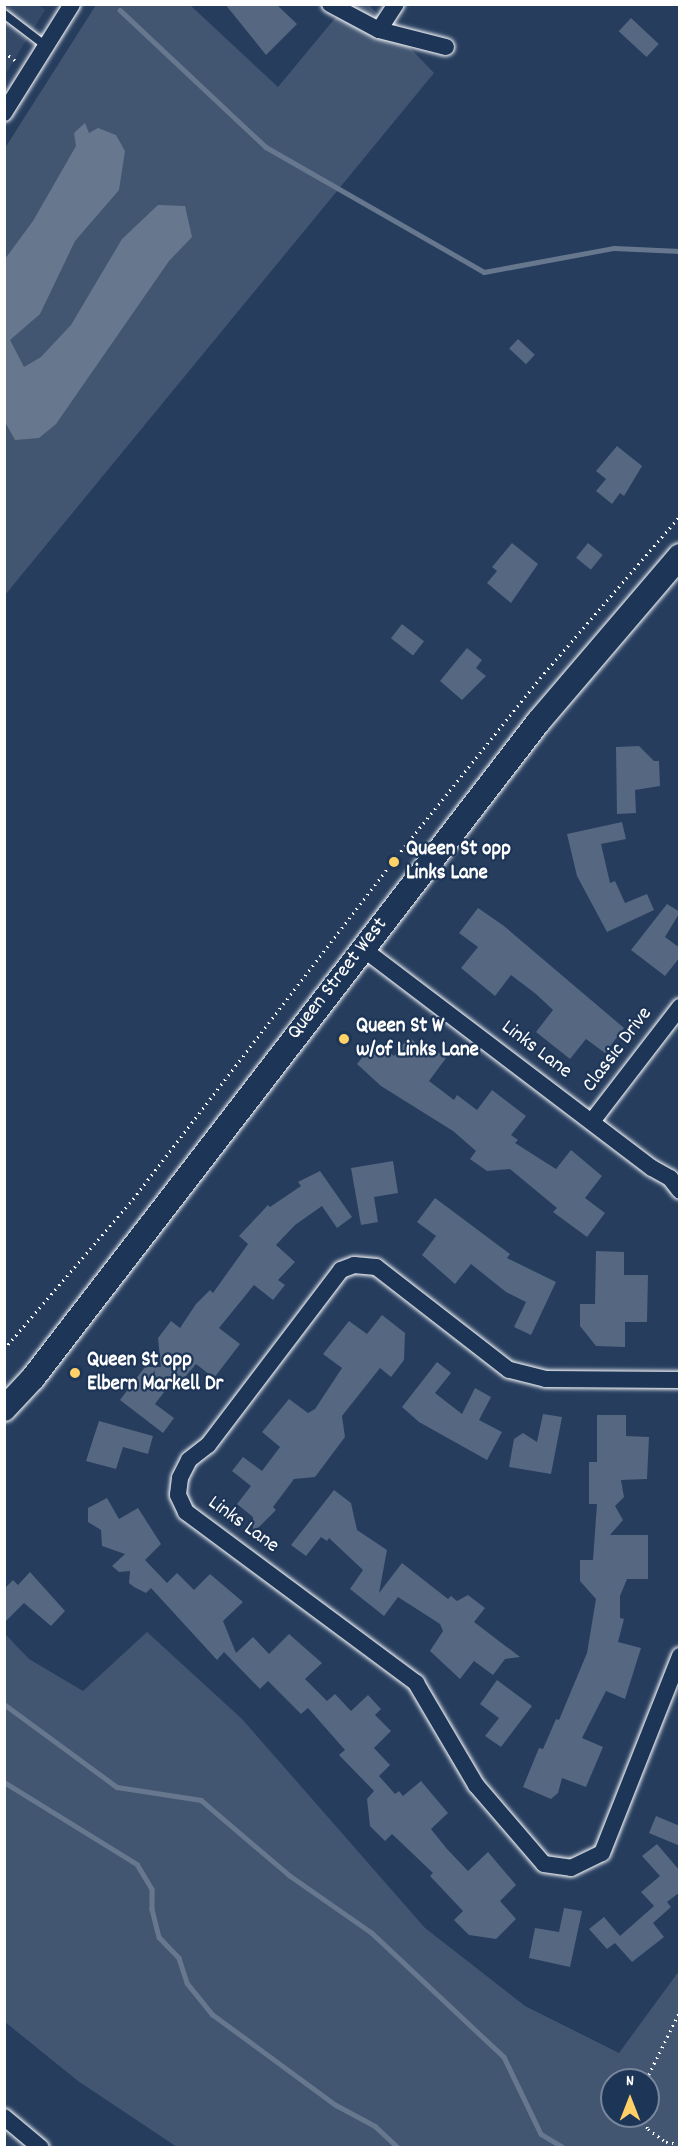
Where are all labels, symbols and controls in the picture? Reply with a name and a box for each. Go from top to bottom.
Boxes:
place label: Queen St opp Links Lane [406,837,511,887]
marker: Queen St opp Links Lane [387,855,401,869]
street label: Queen Street West [283,913,393,1045]
street label: Classic Drive [578,1002,658,1098]
place label: Queen St W w/of Links Lane [356,1014,479,1064]
street label: Links Lane [496,1015,576,1085]
marker: Queen St W w/of Links Lane [337,1032,351,1046]
place label: Queen St opp Elbern Markell Dr [87,1348,223,1398]
marker: Queen St opp Elbern Markell Dr [68,1366,82,1380]
street label: Links Lane [203,1491,283,1559]
north arrow [600,2068,660,2128]
text: N [626,2070,634,2093]

